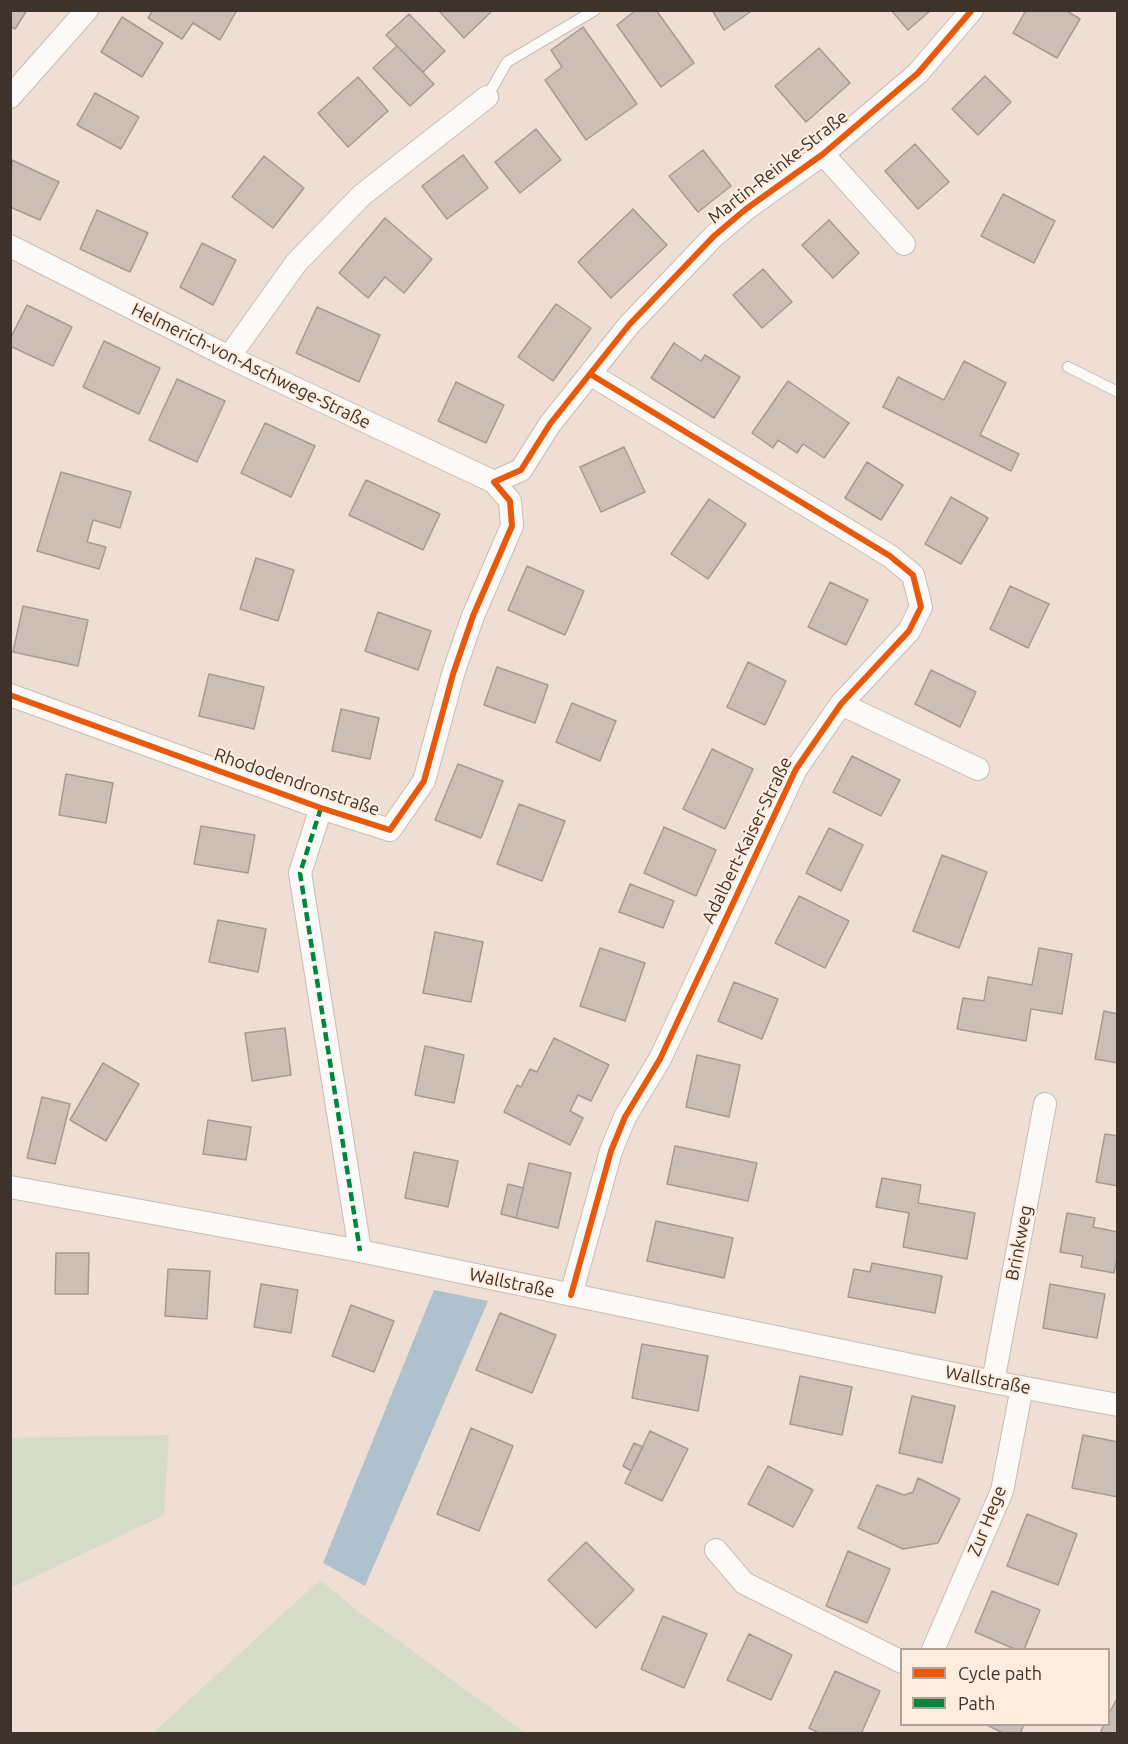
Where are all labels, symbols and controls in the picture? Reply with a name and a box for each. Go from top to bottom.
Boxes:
street label: Martin-Reinke-Straße [704,106,852,228]
street label: Helmerich-von-Aschwege-Straße [128,299,374,433]
street label: Rhododendronstraße [211,744,383,820]
street label: Adalbert-Kaiser-Straße [697,753,797,927]
street label: Brinkweg [1001,1204,1037,1282]
street label: Wallstraße [467,1263,557,1303]
street label: Wallstraße [943,1361,1033,1399]
street label: Zur Hege [963,1483,1011,1559]
legend [900,1648,1110,1726]
text: Cycle path [958,1663,1042,1683]
text: Path [958,1693,995,1713]

